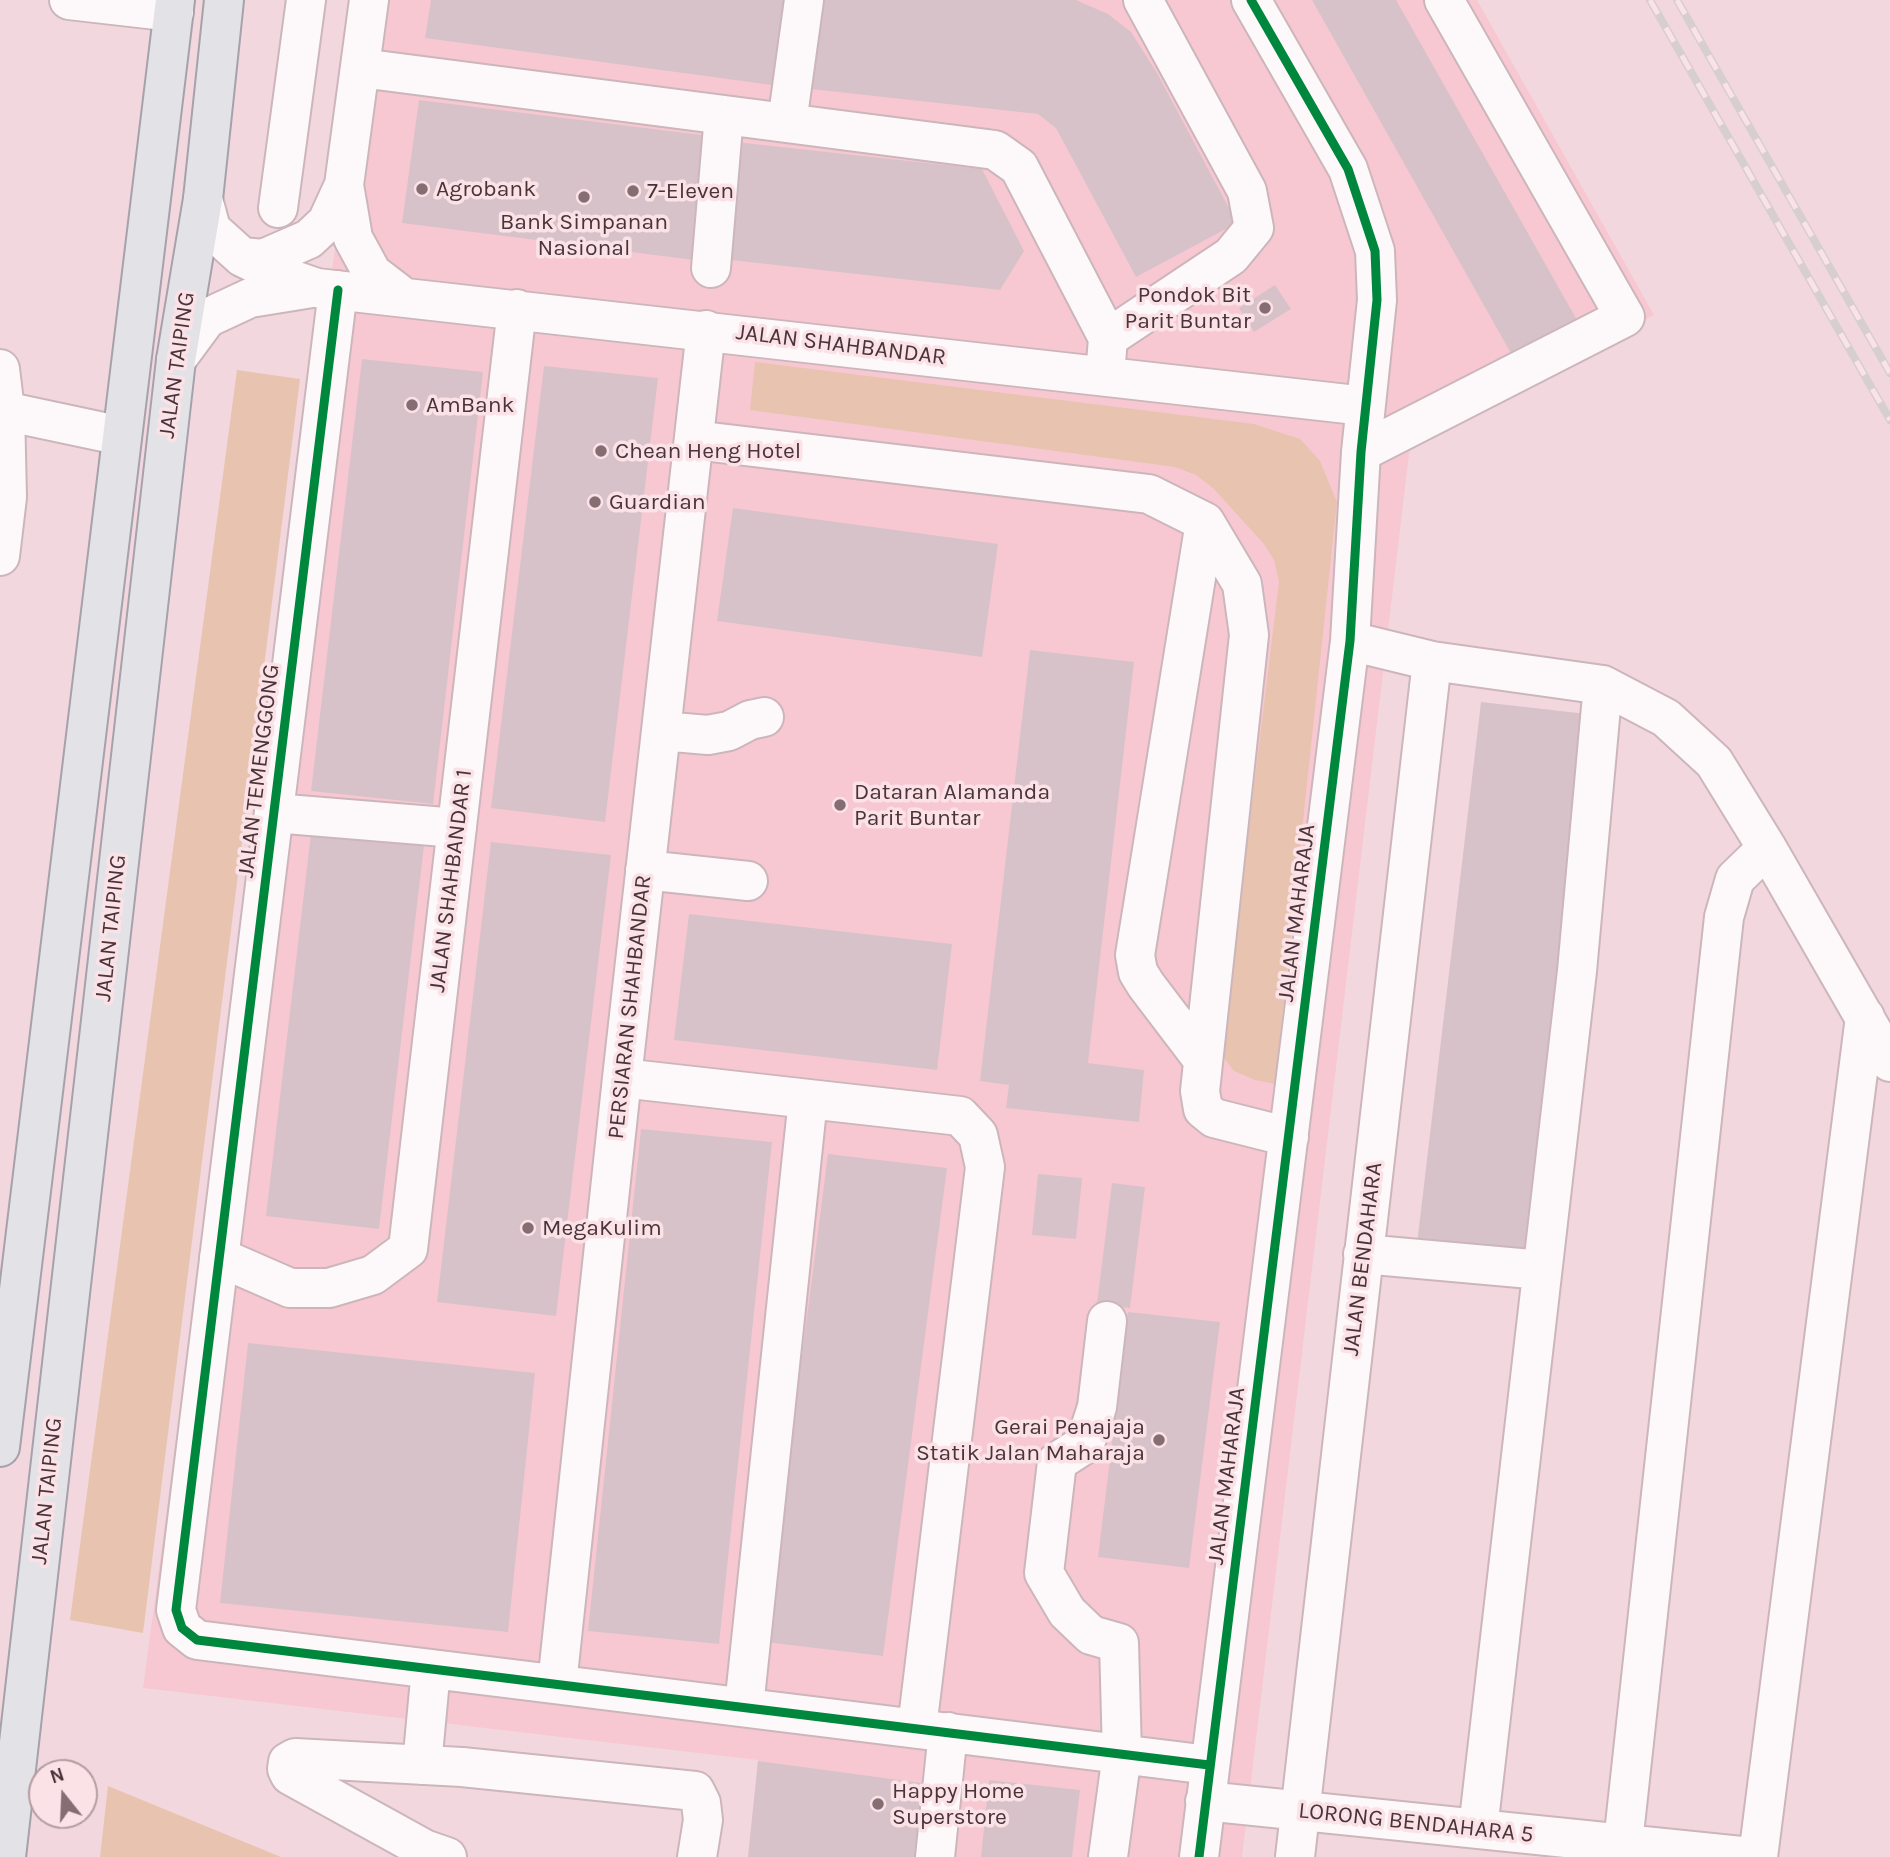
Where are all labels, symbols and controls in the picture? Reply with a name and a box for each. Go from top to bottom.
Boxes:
place label: Agrobank [436,175,536,203]
place label: 7-Eleven [647,177,734,205]
marker: Agrobank [414,181,430,197]
marker: 7-Eleven [625,183,641,199]
marker: Bank Simpanan Nasional [576,189,592,205]
place label: Bank Simpanan Nasional [500,208,668,262]
place label: Pondok Bit Parit Buntar [1125,281,1251,335]
street label: JALAN TAIPING [153,290,201,440]
marker: Pondok Bit Parit Buntar [1257,300,1273,316]
street label: JALAN SHAHBANDAR [734,318,948,372]
place label: AmBank [426,391,515,419]
marker: AmBank [404,397,420,413]
place label: Chean Heng Hotel [615,437,801,465]
marker: Chean Heng Hotel [593,443,609,459]
place label: Guardian [609,488,706,516]
marker: Guardian [587,494,603,510]
street label: JALAN TEMENGGONG [232,662,286,880]
street label: JALAN SHAHBANDAR 1 [424,768,478,994]
place label: Dataran Alamanda Parit Buntar [854,778,1050,832]
marker: Dataran Alamanda Parit Buntar [832,797,848,813]
street label: JALAN MAHARAJA [1272,823,1322,1003]
street label: JALAN TAIPING [90,853,132,1003]
street label: PERSIARAN SHAHBANDAR [602,874,658,1140]
street label: JALAN BENDAHARA [1337,1161,1389,1357]
place label: MegaKulim [542,1214,662,1242]
marker: MegaKulim [520,1220,536,1236]
street label: JALAN MAHARAJA [1202,1386,1252,1566]
place label: Gerai Penajaja Statik Jalan Maharaja [916,1413,1145,1467]
street label: JALAN TAIPING [26,1416,68,1566]
marker: Gerai Penajaja Statik Jalan Maharaja [1151,1432,1167,1448]
north arrow [28,1759,98,1829]
text: N [47,1763,67,1788]
place label: Happy Home Superstore [892,1777,1024,1831]
marker: Happy Home Superstore [870,1796,886,1812]
street label: LORONG BENDAHARA 5 [1297,1797,1535,1849]

